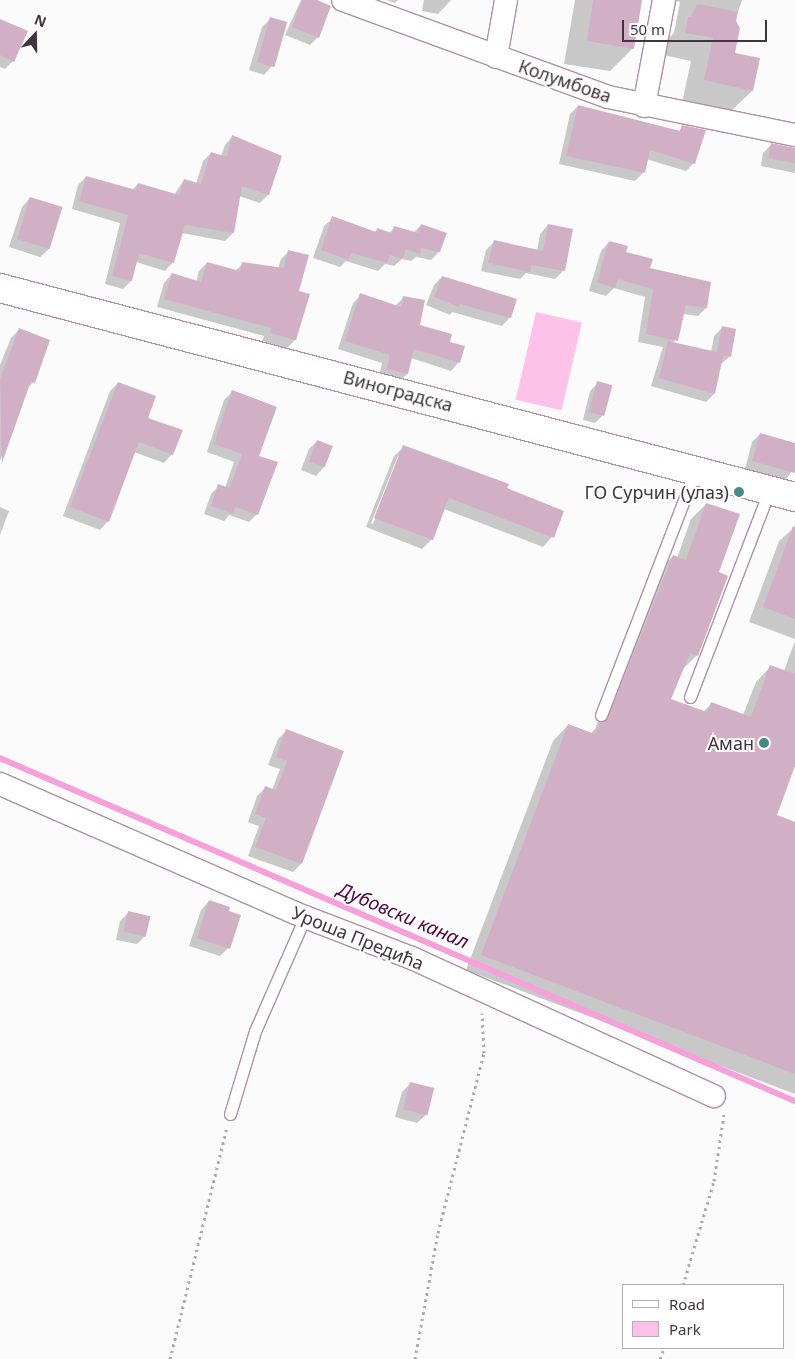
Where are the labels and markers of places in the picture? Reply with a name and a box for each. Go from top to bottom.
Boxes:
place label: ГО Сурчин (улаз) [585,481,729,503]
marker: ГО Сурчин (улаз) [733,486,745,498]
place label: Аман [708,732,754,754]
marker: Аман [758,737,770,749]

